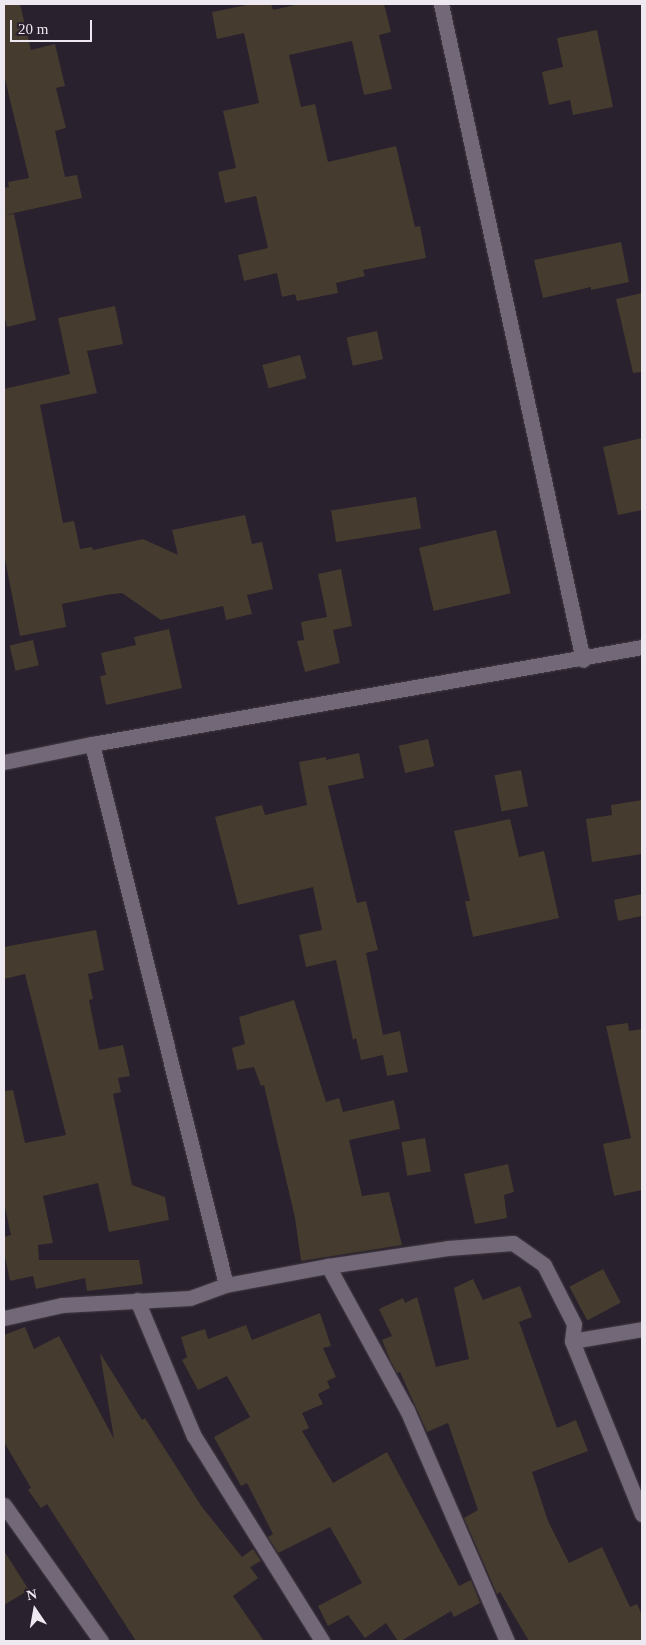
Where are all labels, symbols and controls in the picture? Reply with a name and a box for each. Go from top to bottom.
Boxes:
scale bar [12,10,95,42]
text: 20 m [18,21,48,37]
north arrow [10,1585,60,1635]
text: N [25,1586,38,1603]

